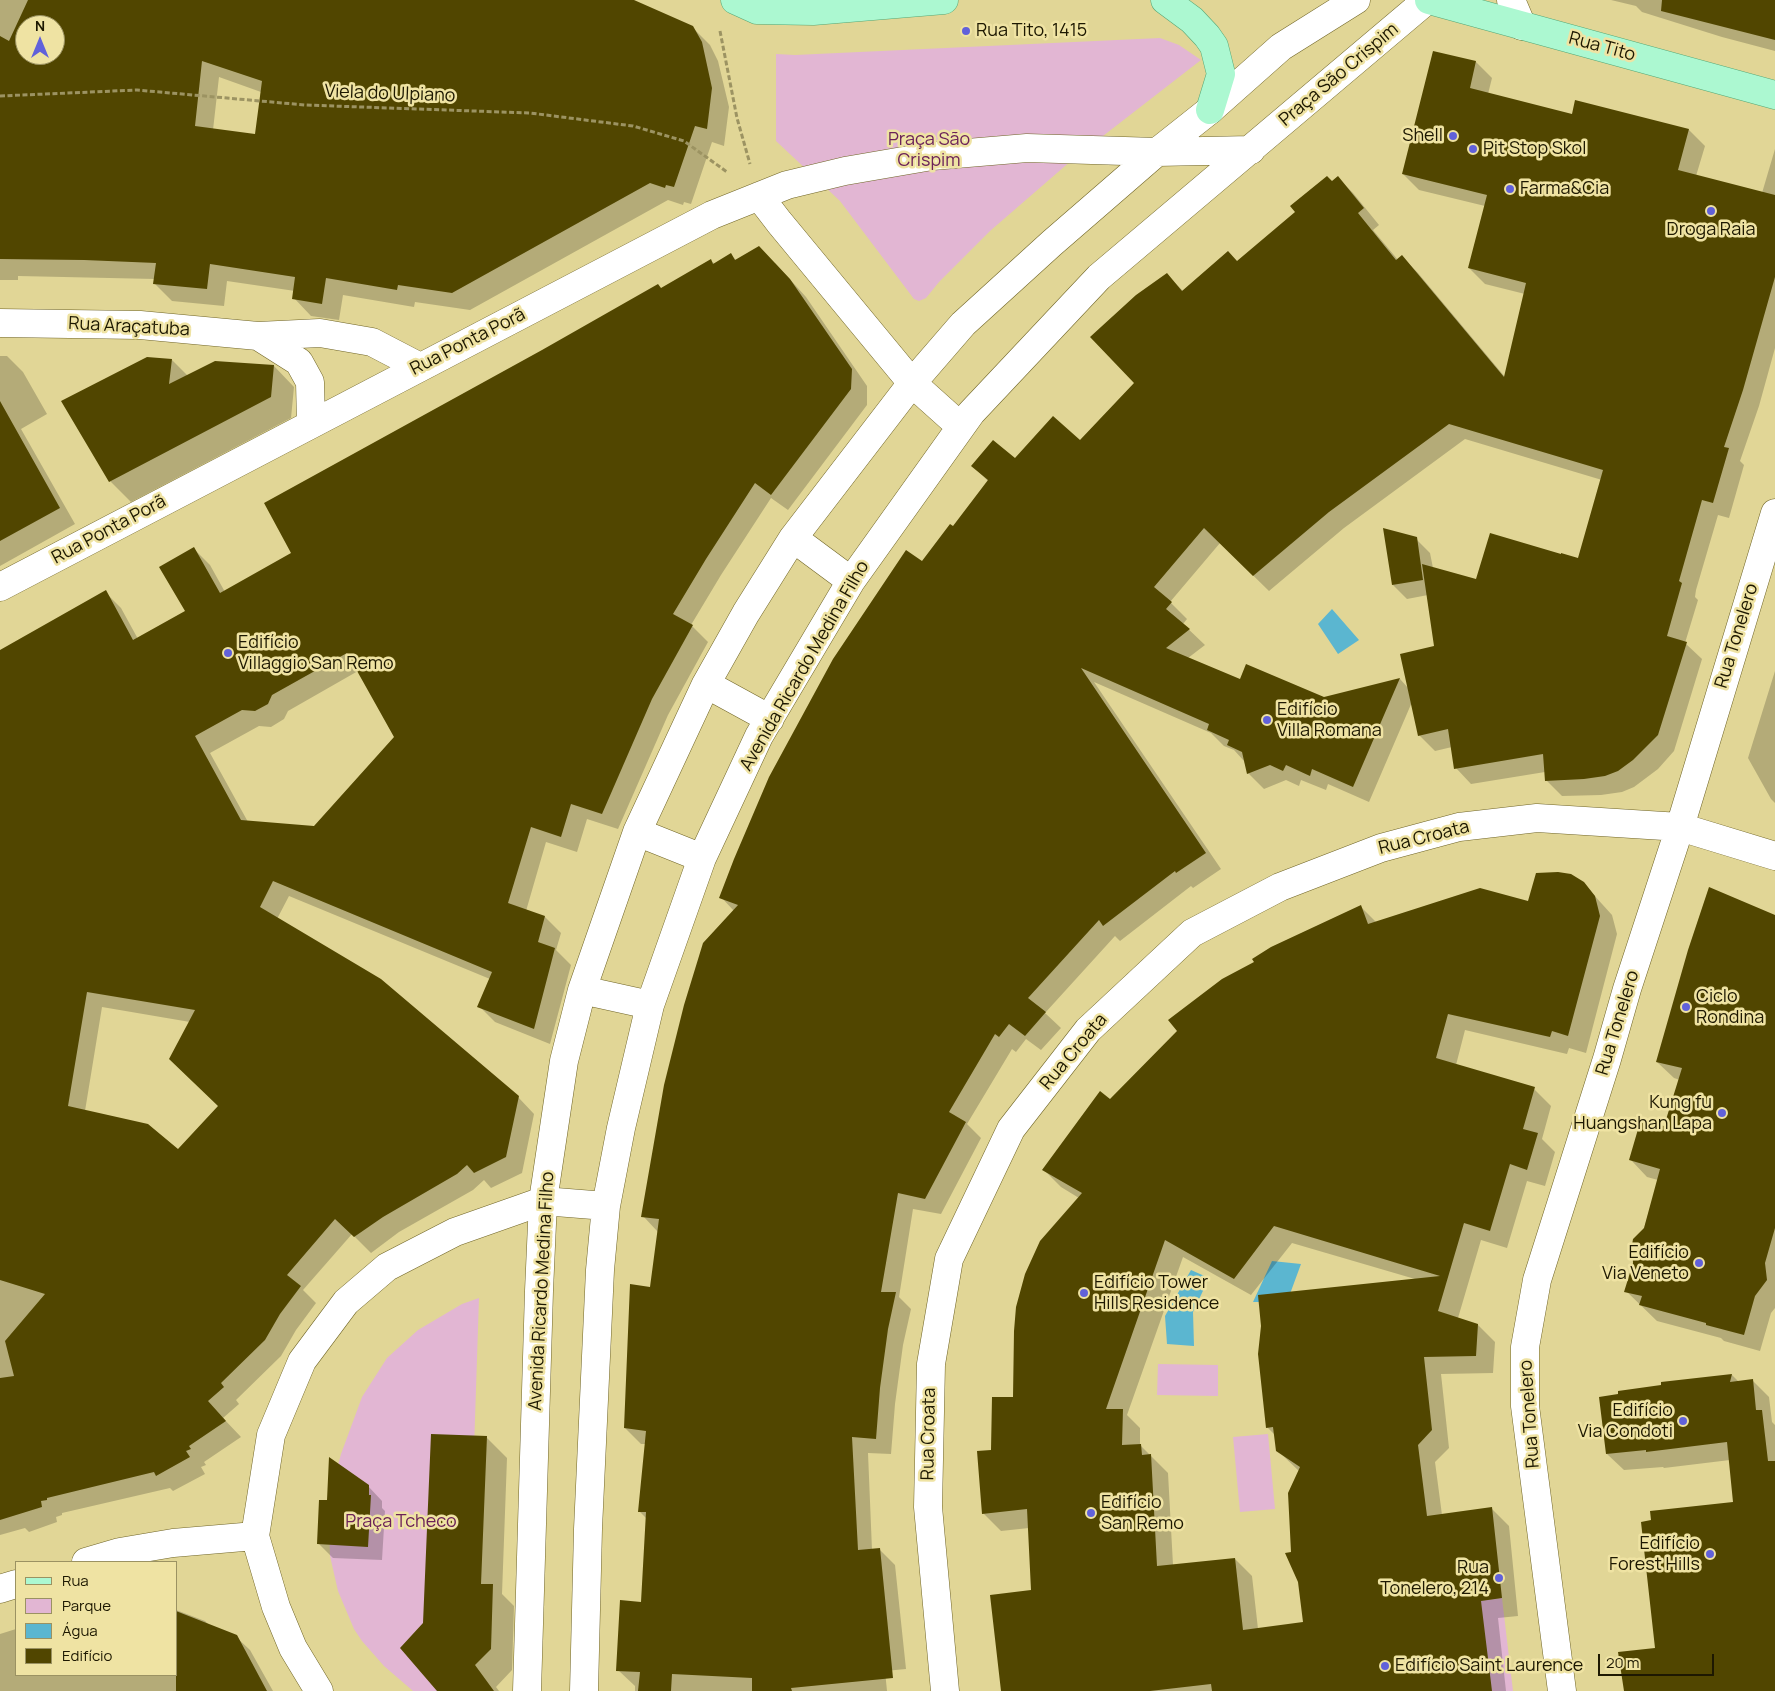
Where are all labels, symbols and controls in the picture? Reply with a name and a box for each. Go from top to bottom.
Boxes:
north arrow [15,15,65,65]
text: N [35,16,45,35]
street label: Praça São Crispim [1275,19,1403,131]
place label: Rua Tito, 1415 [976,20,1087,42]
marker: Rua Tito, 1415 [960,25,972,37]
street label: Rua Tito [1566,28,1638,66]
street label: Viela do Ulpiano [324,81,456,107]
place label: Shell [1402,125,1443,147]
park label: Praça São Crispim [888,129,970,172]
marker: Shell [1447,130,1459,142]
place label: Pit Stop Skol [1483,138,1586,160]
marker: Pit Stop Skol [1467,143,1479,155]
place label: Farma&Cia [1520,178,1609,200]
marker: Farma&Cia [1504,183,1516,195]
marker: Droga Raia [1705,205,1717,217]
place label: Droga Raia [1667,219,1755,241]
street label: Rua Ponta Porã [407,304,529,380]
street label: Rua Araçatuba [68,313,190,341]
street label: Rua Ponta Porã [48,491,170,569]
street label: Avenida Ricardo Medina Filho [736,557,874,775]
street label: Rua Tonelero [1711,581,1763,691]
place label: Edifício Villaggio San Remo [238,632,394,674]
marker: Edifício Villaggio San Remo [222,647,234,659]
place label: Edifício Villa Romana [1277,699,1382,742]
marker: Edifício Villa Romana [1261,714,1273,726]
street label: Rua Croata [1376,816,1472,860]
street label: Rua Tonelero [1592,968,1644,1078]
place label: Ciclo Rondina [1696,986,1764,1028]
marker: Ciclo Rondina [1680,1001,1692,1013]
street label: Rua Croata [1036,1010,1112,1094]
place label: Kung fu Huangshan Lapa [1573,1092,1712,1134]
marker: Kung fu Huangshan Lapa [1716,1107,1728,1119]
street label: Avenida Ricardo Medina Filho [525,1171,559,1411]
place label: Edifício Via Veneto [1602,1242,1689,1284]
marker: Edifício Via Veneto [1693,1257,1705,1269]
place label: Edifício Tower Hills Residence [1094,1272,1219,1315]
marker: Edifício Tower Hills Residence [1078,1287,1090,1299]
street label: Rua Tonelero [1515,1359,1545,1469]
street label: Rua Croata [917,1387,941,1481]
place label: Edifício Via Condoti [1578,1400,1673,1442]
marker: Edifício Via Condoti [1677,1415,1689,1427]
place label: Edifício San Remo [1101,1492,1184,1535]
marker: Edifício San Remo [1085,1507,1097,1519]
park label: Praça Tcheco [345,1511,457,1533]
place label: Edifício Forest Hills [1609,1533,1700,1576]
marker: Edifício Forest Hills [1704,1548,1716,1560]
place label: Rua Tonelero, 214 [1380,1557,1489,1600]
legend [15,1561,178,1676]
text: Rua [62,1570,89,1591]
marker: Rua Tonelero, 214 [1493,1572,1505,1584]
text: Parque [62,1595,111,1616]
text: Água [62,1620,98,1641]
scale bar [1600,1644,1716,1676]
text: Edifício [62,1645,112,1666]
text: 20 m [1606,1652,1639,1673]
place label: Edifício Saint Laurence [1395,1655,1583,1677]
marker: Edifício Saint Laurence [1379,1660,1391,1672]

